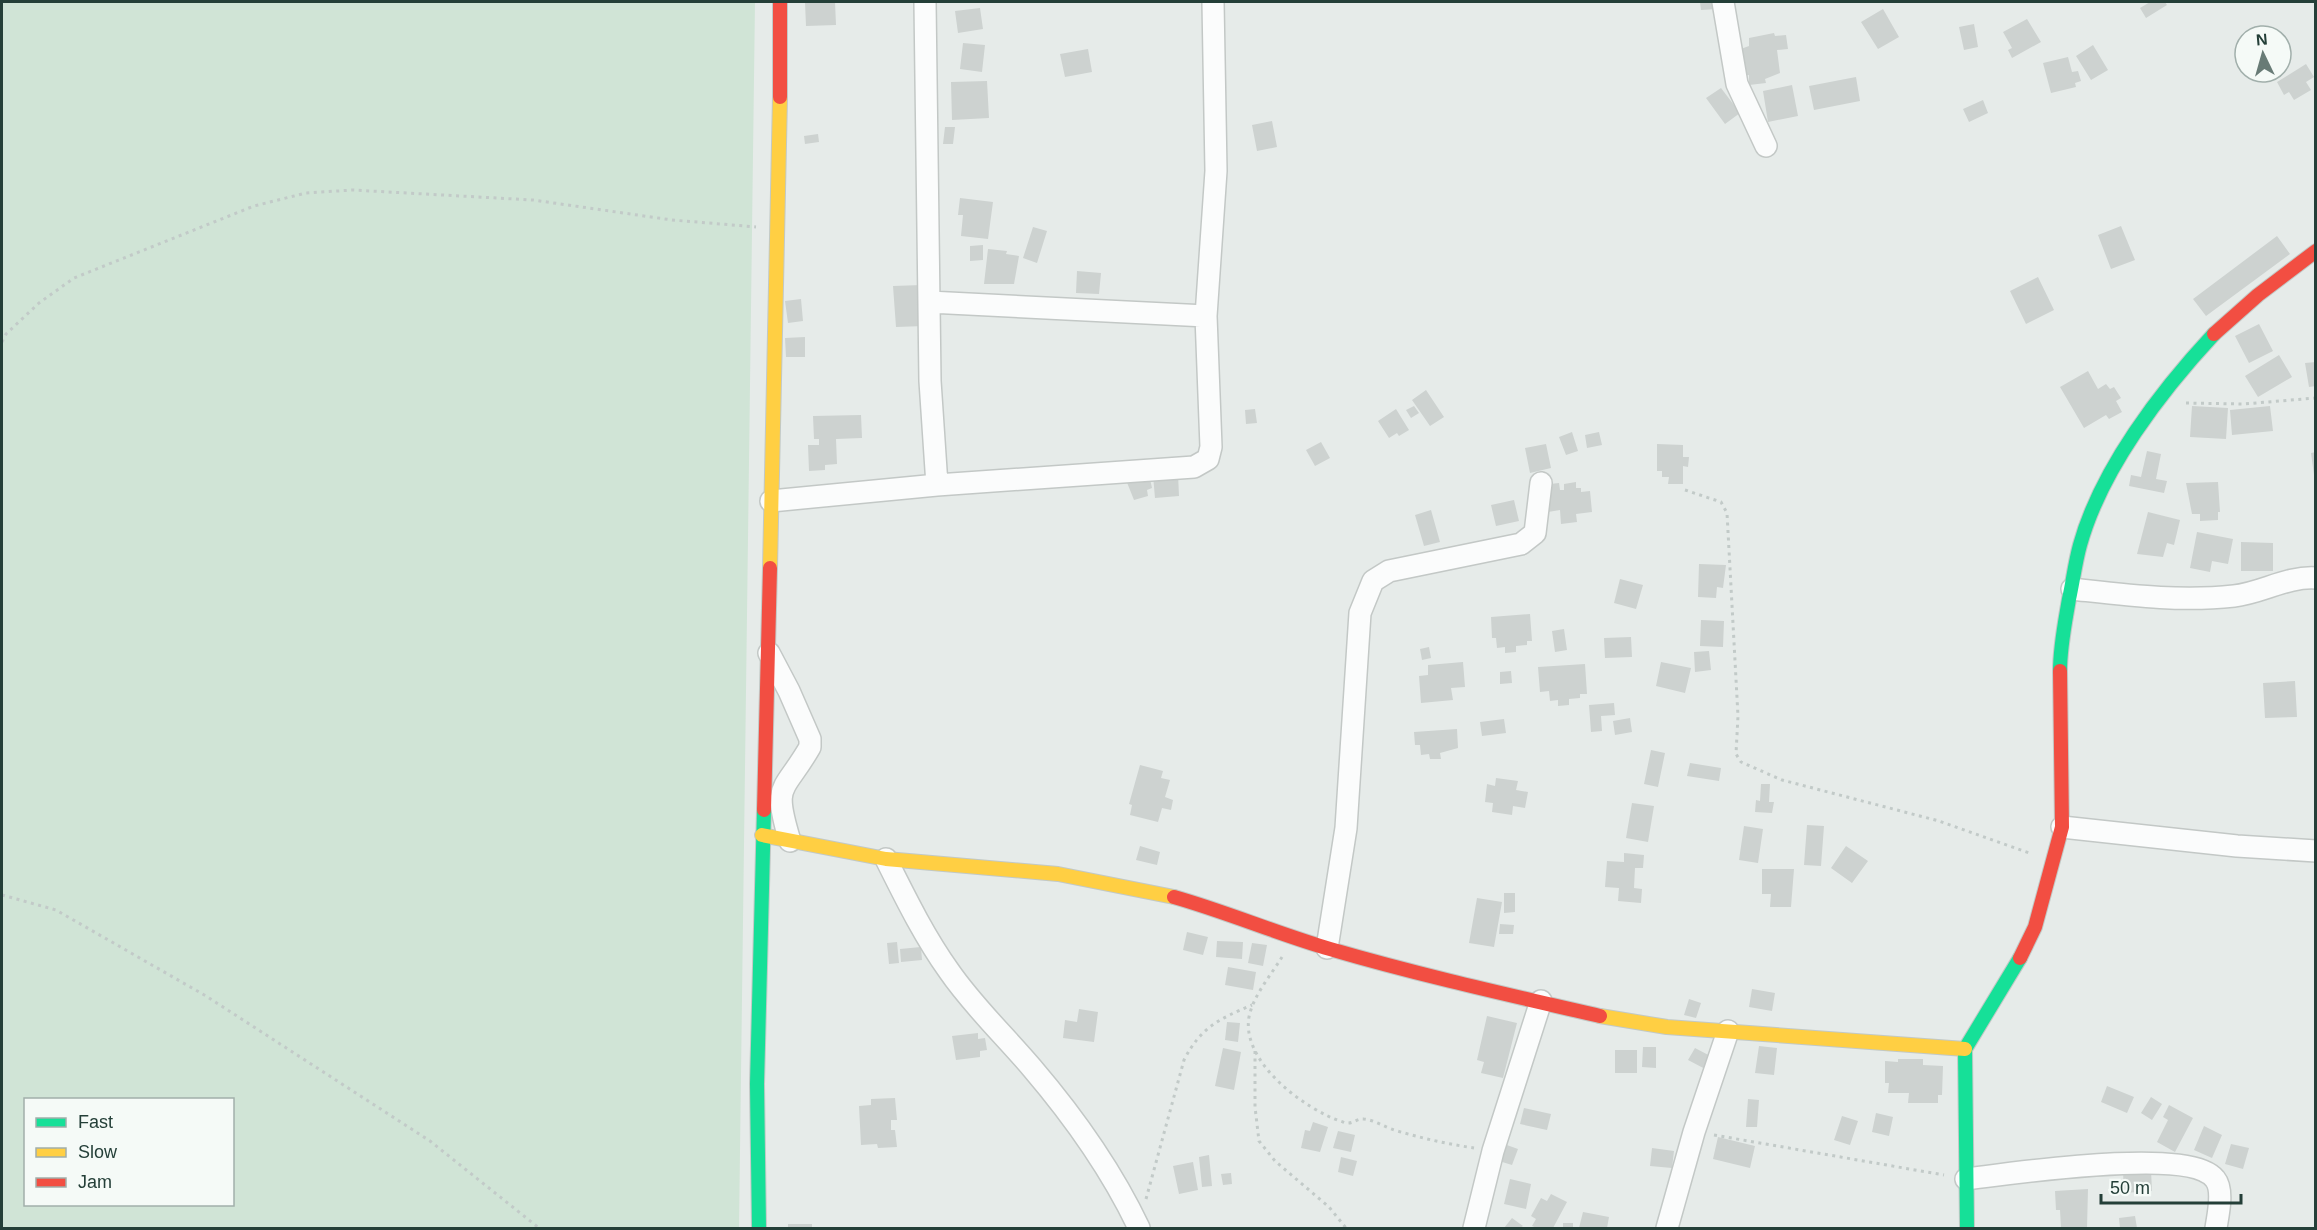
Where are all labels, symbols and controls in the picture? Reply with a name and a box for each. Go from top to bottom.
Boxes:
north arrow [2233,24,2293,84]
text: N [2255,31,2268,49]
legend [24,1098,234,1206]
text: Fast [78,1112,113,1132]
text: Slow [78,1142,118,1162]
scale bar [2101,1167,2240,1205]
text: Jam [78,1172,112,1192]
text: 50 m [2110,1178,2150,1198]

